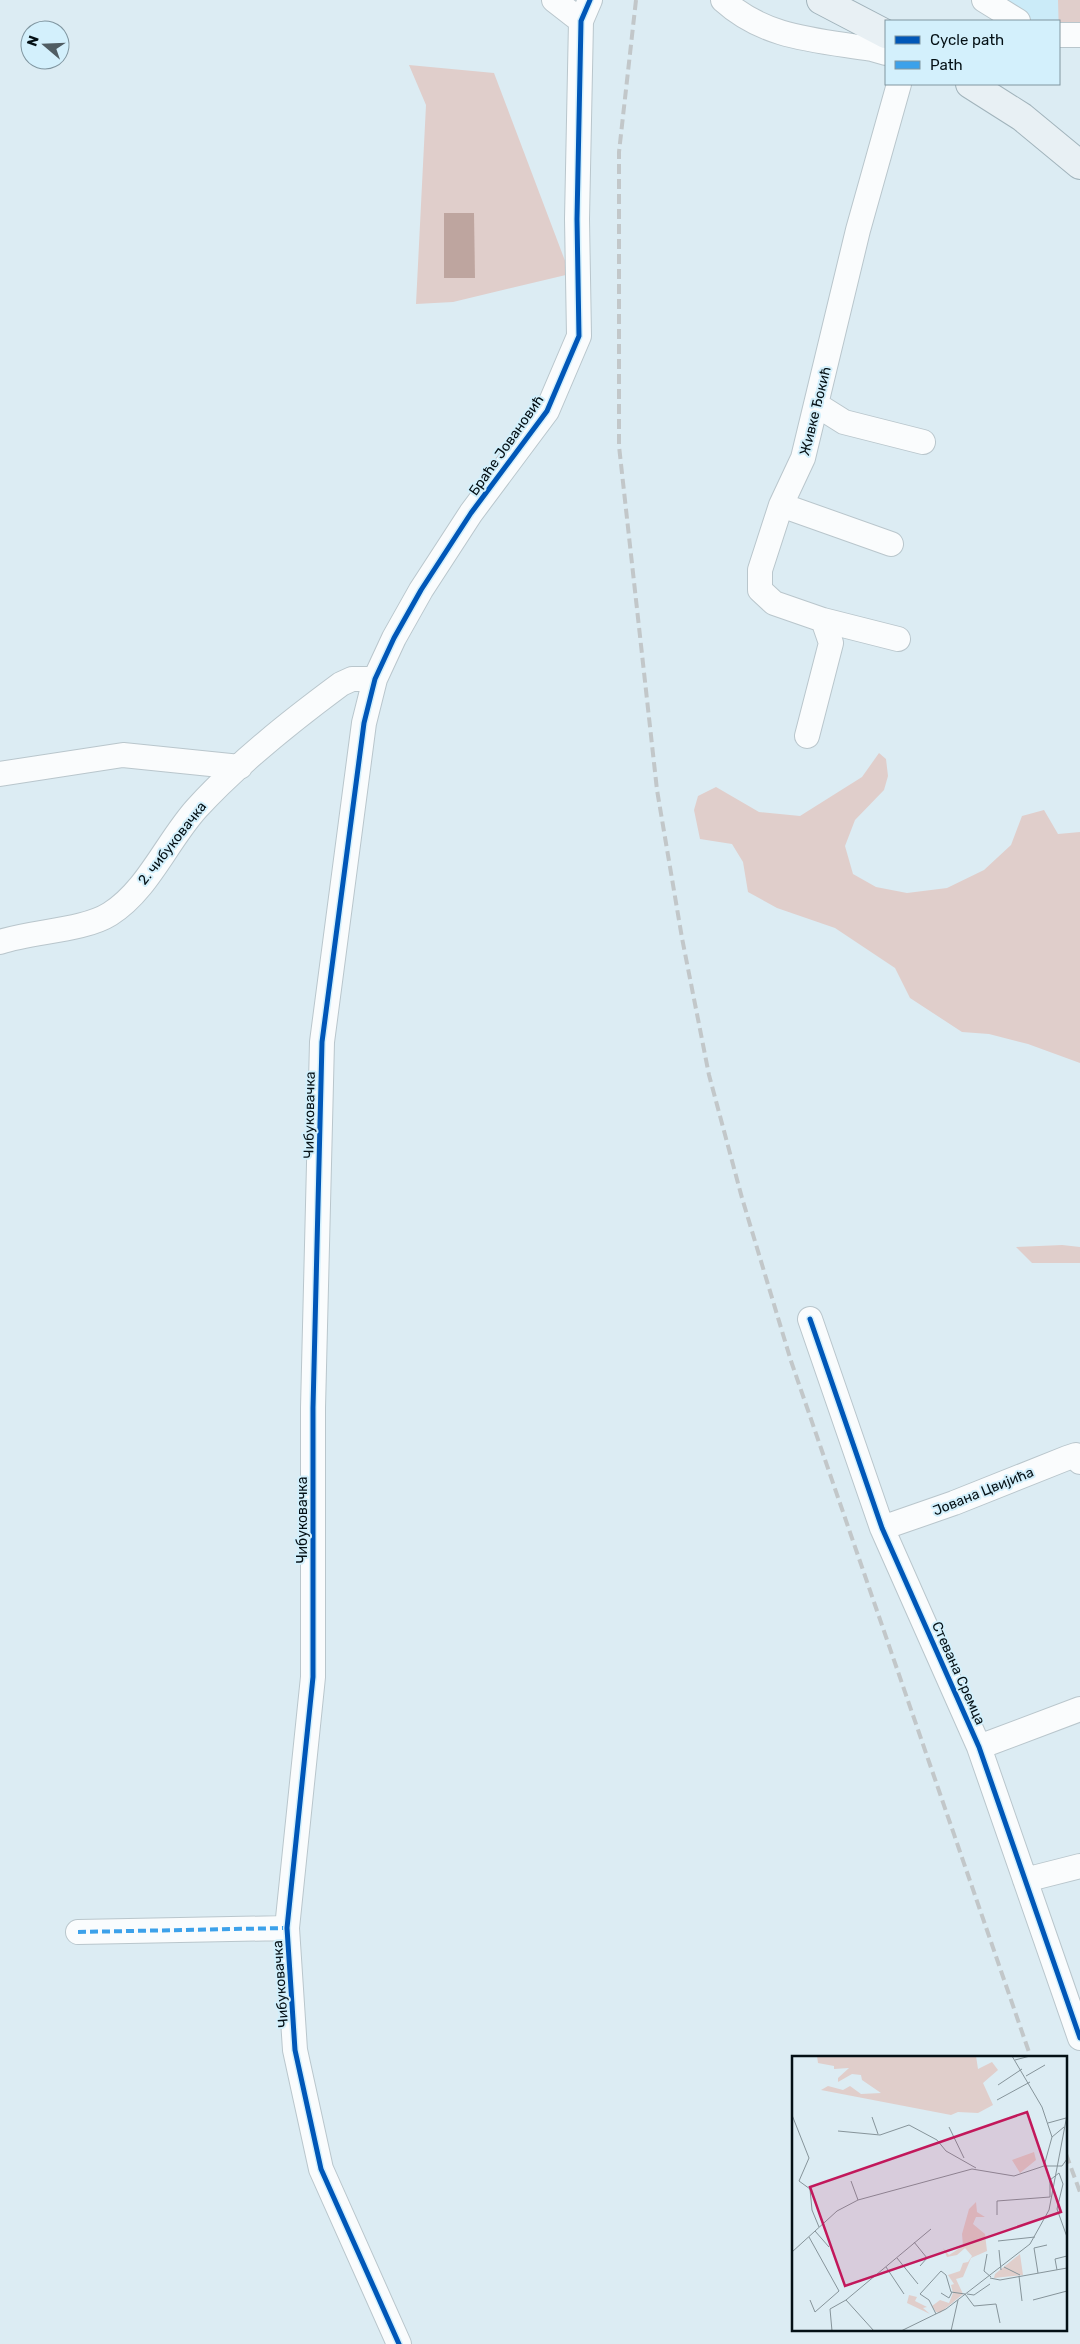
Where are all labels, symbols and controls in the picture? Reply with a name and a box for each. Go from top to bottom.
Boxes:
north arrow [20,20,70,70]
legend [885,20,1060,85]
text: Cycle path [930,31,1004,49]
text: N [24,33,43,48]
text: Path [930,56,963,74]
street label: Живке Ђокић [796,365,835,458]
street label: Браће Јовановић [465,392,548,499]
street label: 2. чибуковачка [135,798,210,888]
street label: Чибуковачка [300,1071,319,1159]
street label: Јована Цвијића [930,1463,1036,1519]
street label: Чибуковачка [294,1476,311,1564]
street label: Стевана Сремца [928,1619,989,1727]
street label: Чибуковачка [269,1940,292,2028]
inset map [792,2056,1068,2332]

